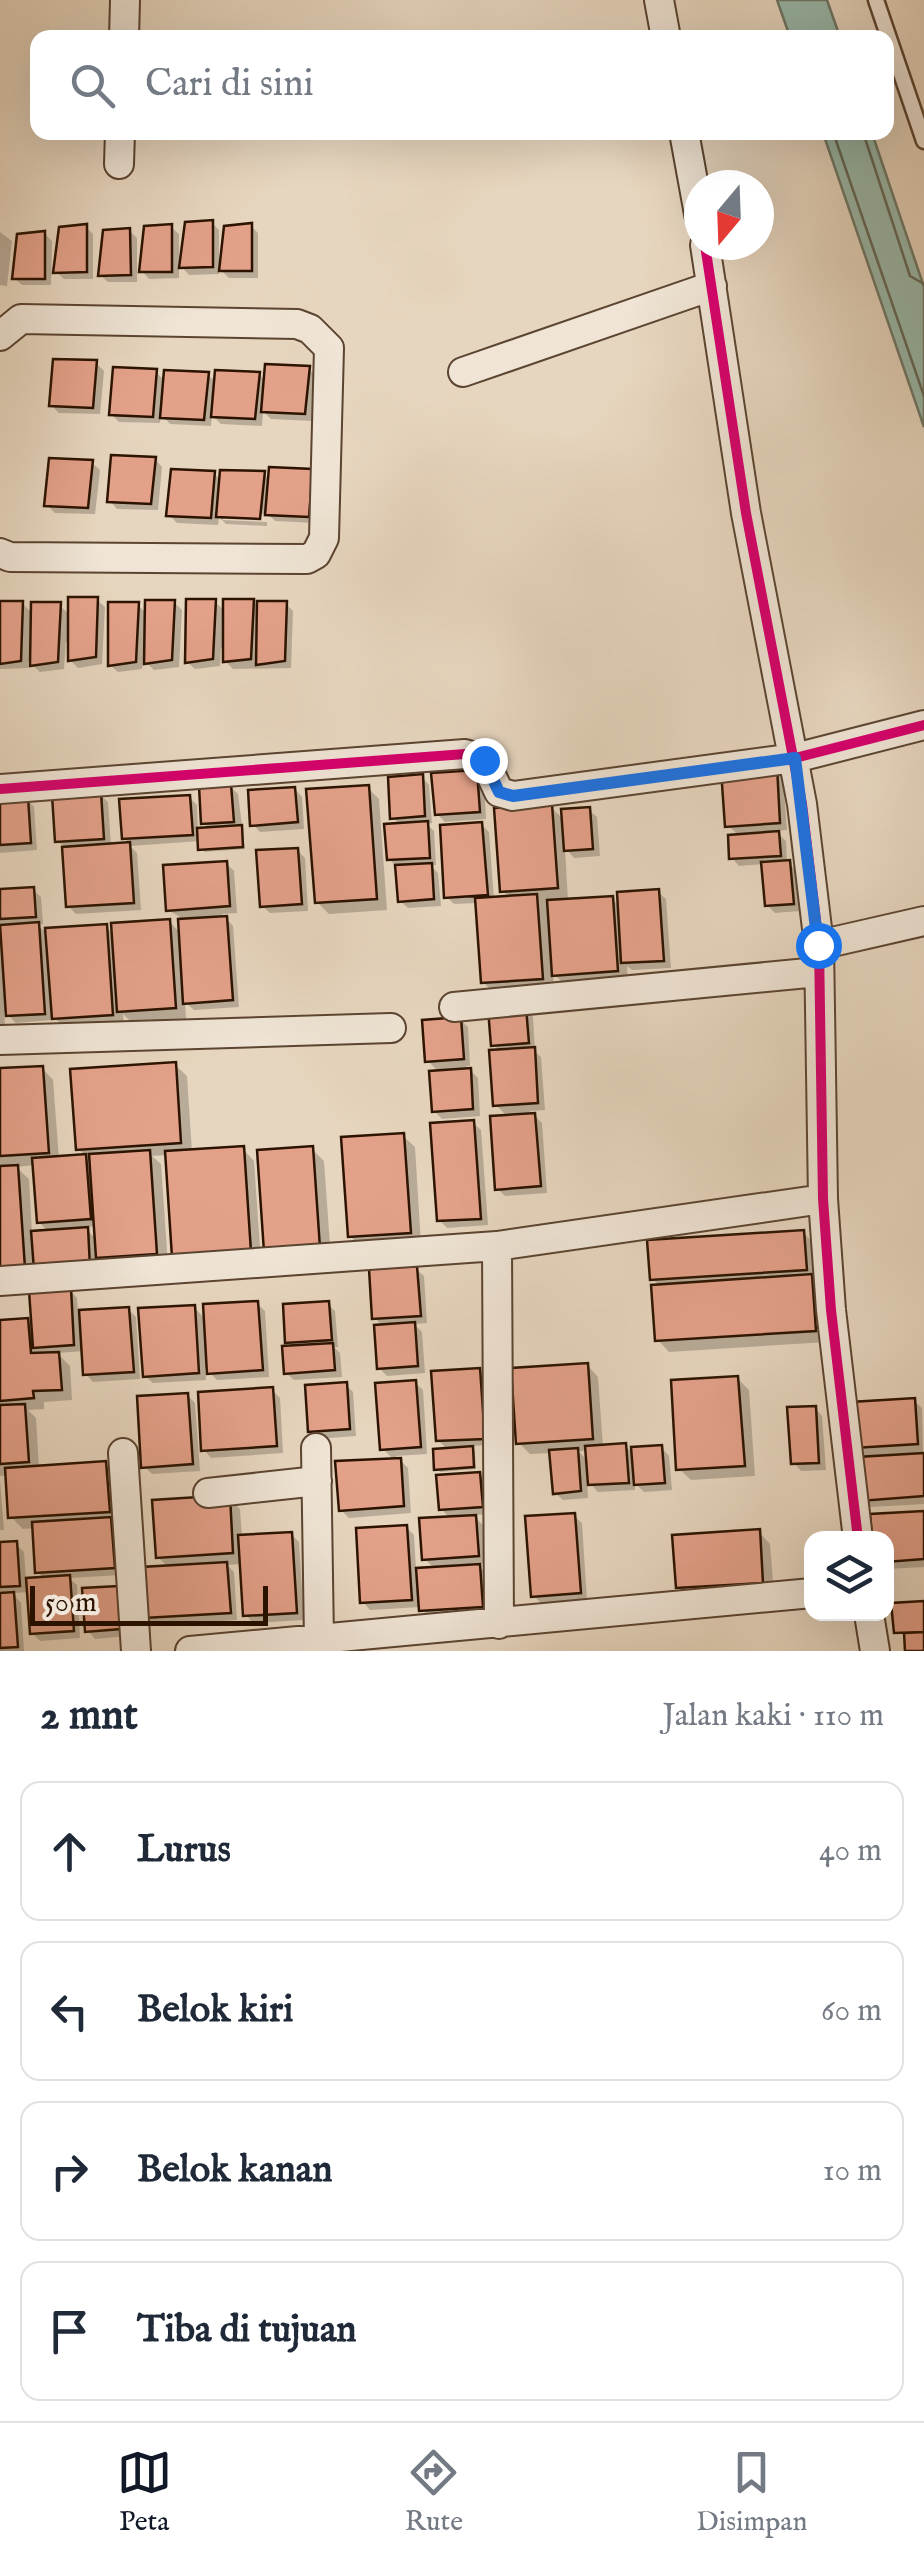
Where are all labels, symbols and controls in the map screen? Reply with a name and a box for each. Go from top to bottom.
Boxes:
search box [30,30,894,140]
icon: search [65,58,120,113]
text: Cari di sini [145,61,314,109]
north arrow [684,170,774,260]
route end [462,738,508,784]
route start [796,923,842,969]
map controls [804,1531,894,1621]
button: layers [804,1531,894,1621]
scale bar [30,1581,268,1626]
text: 50 m [45,1586,97,1621]
text: 2 mnt [40,1690,138,1743]
text: Jalan kaki · 110 m [663,1696,884,1737]
icon: ahead [42,1824,97,1879]
text: Lurus [137,1827,231,1875]
text: 40 m [819,1831,882,1872]
icon: left [42,1984,97,2039]
text: Belok kiri [137,1987,293,2035]
text: 60 m [821,1991,882,2032]
icon: right [42,2144,97,2199]
text: Belok kanan [137,2147,332,2195]
text: 10 m [823,2151,882,2192]
icon: arrive [42,2304,97,2359]
text: Tiba di tujuan [137,2307,357,2355]
tab: Peta [117,2445,172,2540]
tab: Rute [405,2445,463,2540]
tab: Disimpan [696,2445,807,2540]

